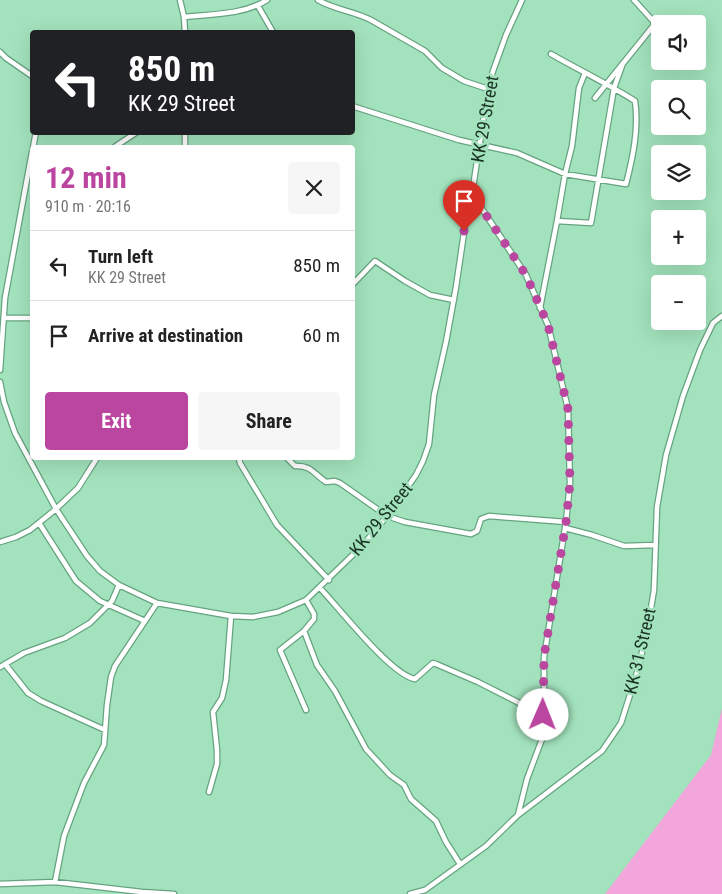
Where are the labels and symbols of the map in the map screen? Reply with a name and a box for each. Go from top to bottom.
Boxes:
street label: KK 29 Street [467,74,502,164]
pin [443,180,485,231]
street label: KK 29 Street [345,478,416,559]
street label: KK 31 Street [619,606,660,696]
position arrow [516,688,568,740]

